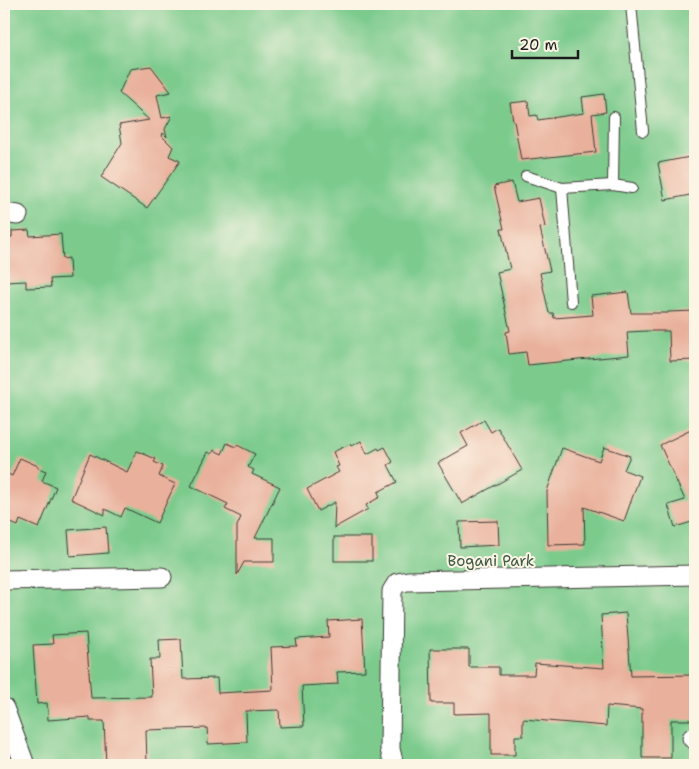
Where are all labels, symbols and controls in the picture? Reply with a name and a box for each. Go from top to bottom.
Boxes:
scale bar [512,28,578,60]
text: 20 m [519,35,558,55]
park label: Bogani Park [448,551,534,571]

